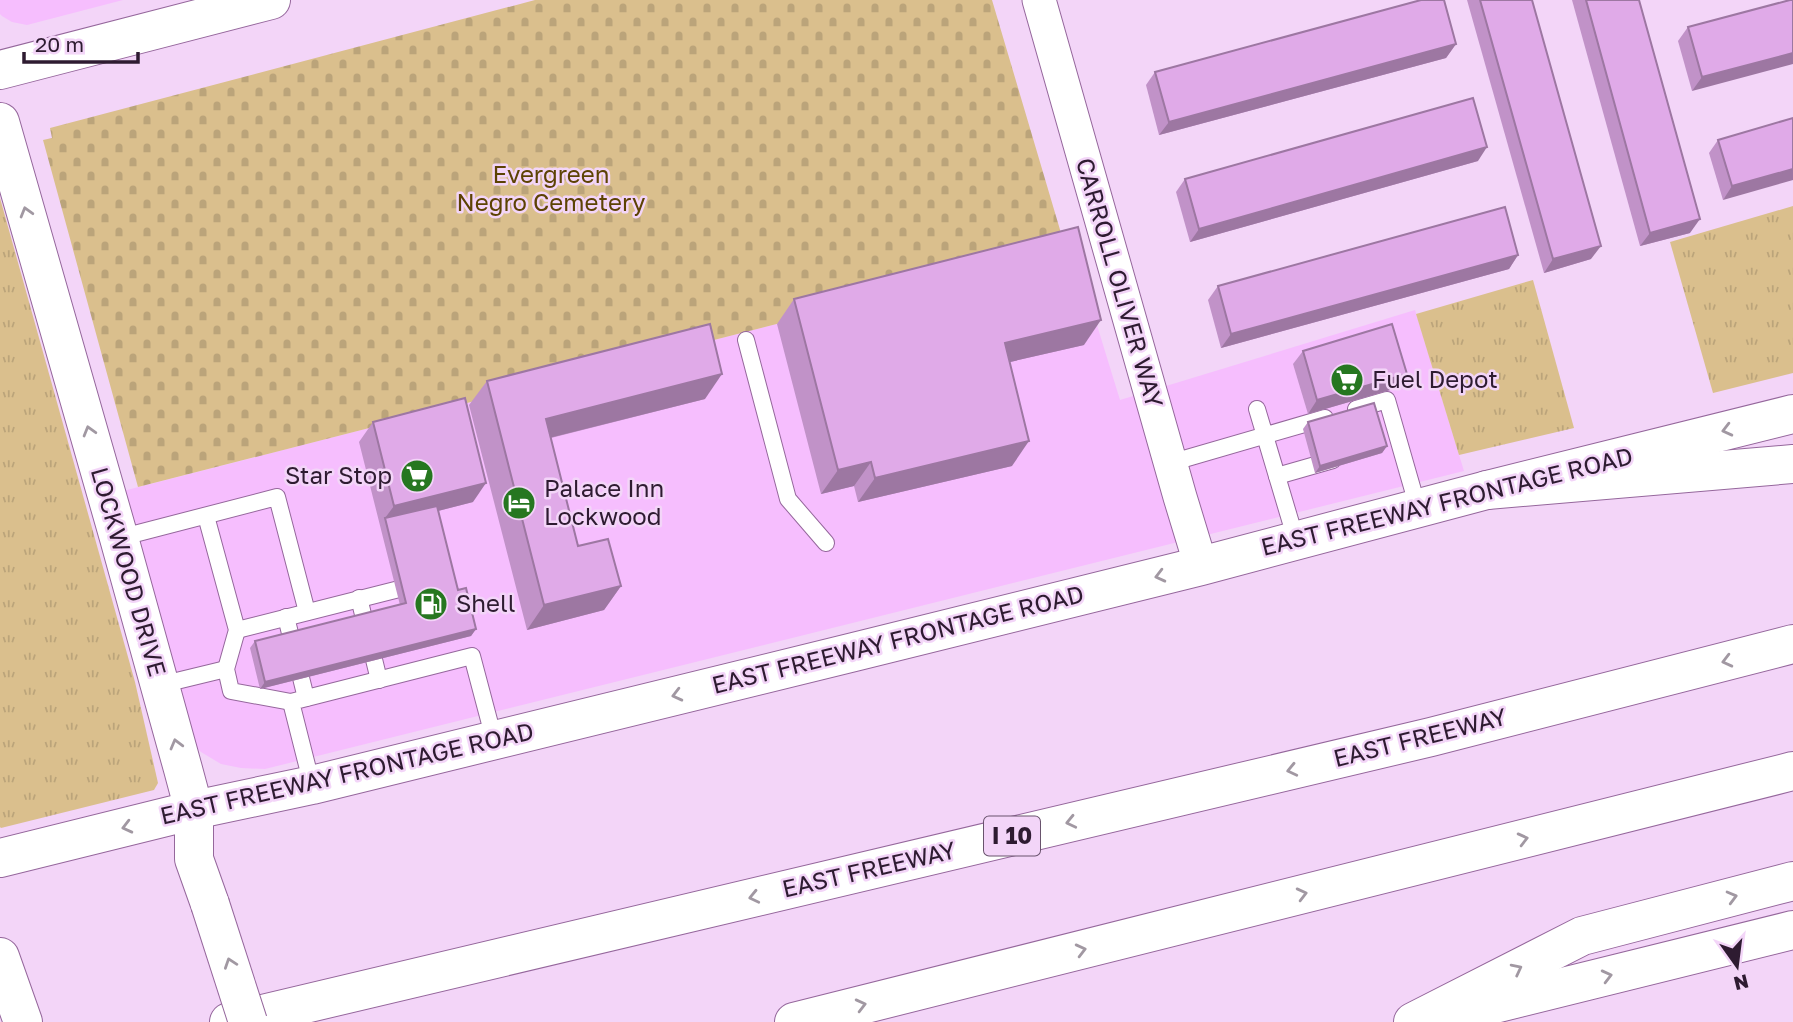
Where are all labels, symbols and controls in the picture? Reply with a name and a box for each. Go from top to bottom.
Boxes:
scale bar [24,21,138,65]
text: 20 m [35,31,84,57]
street label: CARROLL OLIVER WAY [1071,154,1170,411]
park label: Evergreen Negro Cemetery [457,159,645,216]
one-way arrow [19,206,34,218]
supermarket icon: Fuel Depot [1328,361,1366,399]
place label: Fuel Depot [1372,364,1498,393]
one-way arrow [1721,422,1733,436]
one-way arrow [82,425,97,437]
street label: EAST FREEWAY FRONTAGE ROAD [1258,440,1636,561]
supermarket icon: Star Stop [398,457,436,495]
place label: Star Stop [285,460,392,489]
street label: LOCKWOOD DRIVE [86,464,173,679]
place label: Palace Inn Lockwood [544,473,664,530]
hotel icon: Palace Inn Lockwood [500,484,538,522]
one-way arrow [1154,567,1166,582]
street label: EAST FREEWAY FRONTAGE ROAD [709,578,1087,699]
fuel station icon: Shell [412,585,450,623]
place label: Shell [456,588,515,617]
one-way arrow [1721,653,1733,667]
one-way arrow [671,687,683,701]
street label: EAST FREEWAY [1330,701,1510,772]
street label: EAST FREEWAY FRONTAGE ROAD [157,715,536,830]
one-way arrow [170,739,184,751]
one-way arrow [1286,761,1298,776]
one-way arrow [1065,814,1077,828]
road number: I 10 [984,816,1040,856]
one-way arrow [121,819,133,833]
one-way arrow [1516,833,1528,847]
street label: EAST FREEWAY [779,834,959,903]
one-way arrow [1296,888,1308,902]
one-way arrow [748,889,760,903]
one-way arrow [1726,891,1738,905]
north arrow [1702,931,1772,1001]
one-way arrow [1075,944,1087,958]
one-way arrow [224,957,238,970]
one-way arrow [1510,963,1522,977]
one-way arrow [1601,970,1613,984]
text: N [1731,970,1751,996]
one-way arrow [854,999,866,1013]

